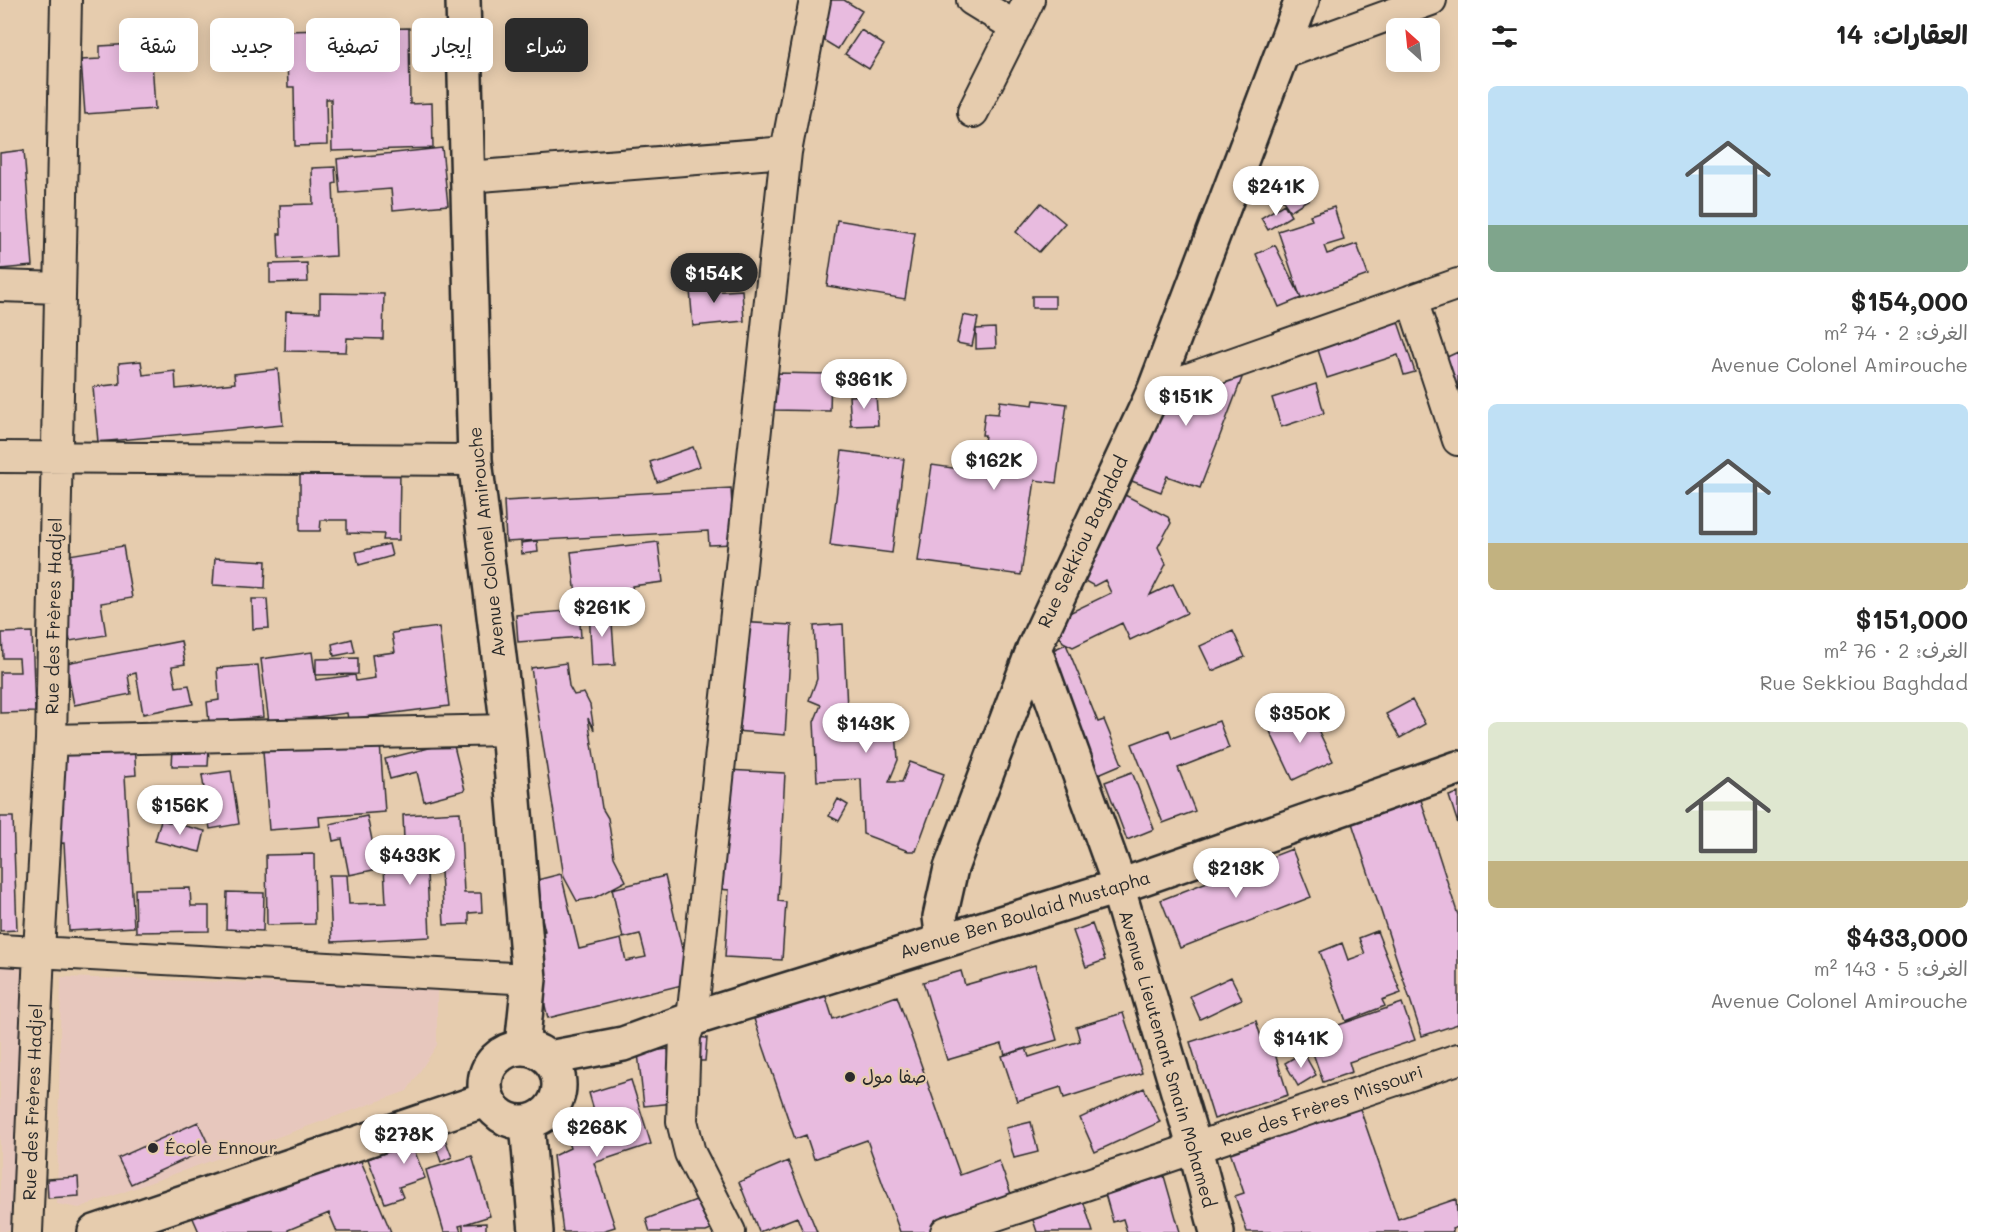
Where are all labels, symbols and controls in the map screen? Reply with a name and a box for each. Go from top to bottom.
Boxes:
text: العقارات: 14 [1835,17,1968,51]
chip: شقة [119,18,198,72]
chip: جديد [210,18,294,72]
chip: تصفية [306,18,400,72]
chip: إيجار [412,18,493,72]
chip: شراء [505,18,588,72]
north arrow [1386,18,1440,72]
map controls [1386,18,1440,72]
icon: filters [1488,20,1521,53]
icon: home [1674,125,1782,233]
pin: $241K [1234,166,1318,217]
text: $241K [1247,172,1305,198]
pin: $154K [672,253,756,304]
text: $154K [685,259,743,285]
text: $154,000 [1851,284,1968,318]
text: الغرف: 2 · 74 m² [1824,319,1968,345]
text: Avenue Colonel Amirouche [1710,351,1968,377]
pin: $361K [822,359,906,410]
text: $361K [835,365,893,391]
pin: $151K [1144,376,1228,427]
text: $151K [1159,382,1213,408]
street label: Avenue Colonel Amirouche [462,426,510,659]
pin: $162K [952,440,1036,491]
icon: home [1674,443,1782,551]
text: $162K [965,446,1023,472]
street label: Rue Sekkiou Baghdad [1032,452,1133,632]
street label: Rue des Frères Hadjel [39,517,67,715]
pin: $261K [560,587,644,638]
text: $261K [573,593,631,619]
text: $151,000 [1856,602,1968,636]
text: الغرف: 2 · 76 m² [1823,637,1968,663]
text: Rue Sekkiou Baghdad [1760,669,1968,695]
pin: $350K [1258,693,1342,744]
text: $350K [1269,699,1331,725]
pin: $143K [824,703,908,754]
text: $143K [836,709,896,735]
icon: home [1674,761,1782,869]
pin: $156K [138,785,222,836]
text: $156K [151,791,209,817]
pin: $433K [368,835,452,886]
text: $433K [379,841,441,867]
pin: $213K [1194,848,1278,899]
text: $213K [1207,854,1265,880]
street label: Avenue Ben Boulaid Mustapha [897,864,1153,964]
street label: Avenue Lieutenant Smain Mohamed [1114,907,1222,1210]
text: $433,000 [1846,920,1968,954]
text: الغرف: 5 · 143 m² [1814,955,1968,981]
text: Avenue Colonel Amirouche [1710,987,1968,1013]
street label: Rue des Frères Hadjel [17,1003,47,1201]
pin: $141K [1259,1018,1343,1069]
text: $141K [1273,1024,1329,1050]
street label: Rue des Frères Missouri [1217,1059,1426,1151]
place label: صفا مول [862,1064,927,1088]
marker: صفا مول [843,1070,857,1084]
pin: $268K [555,1107,639,1158]
text: $268K [566,1113,628,1139]
pin: $278K [362,1114,446,1165]
text: $278K [374,1120,434,1146]
place label: École Ennour [165,1135,278,1159]
marker: École Ennour [146,1141,160,1155]

